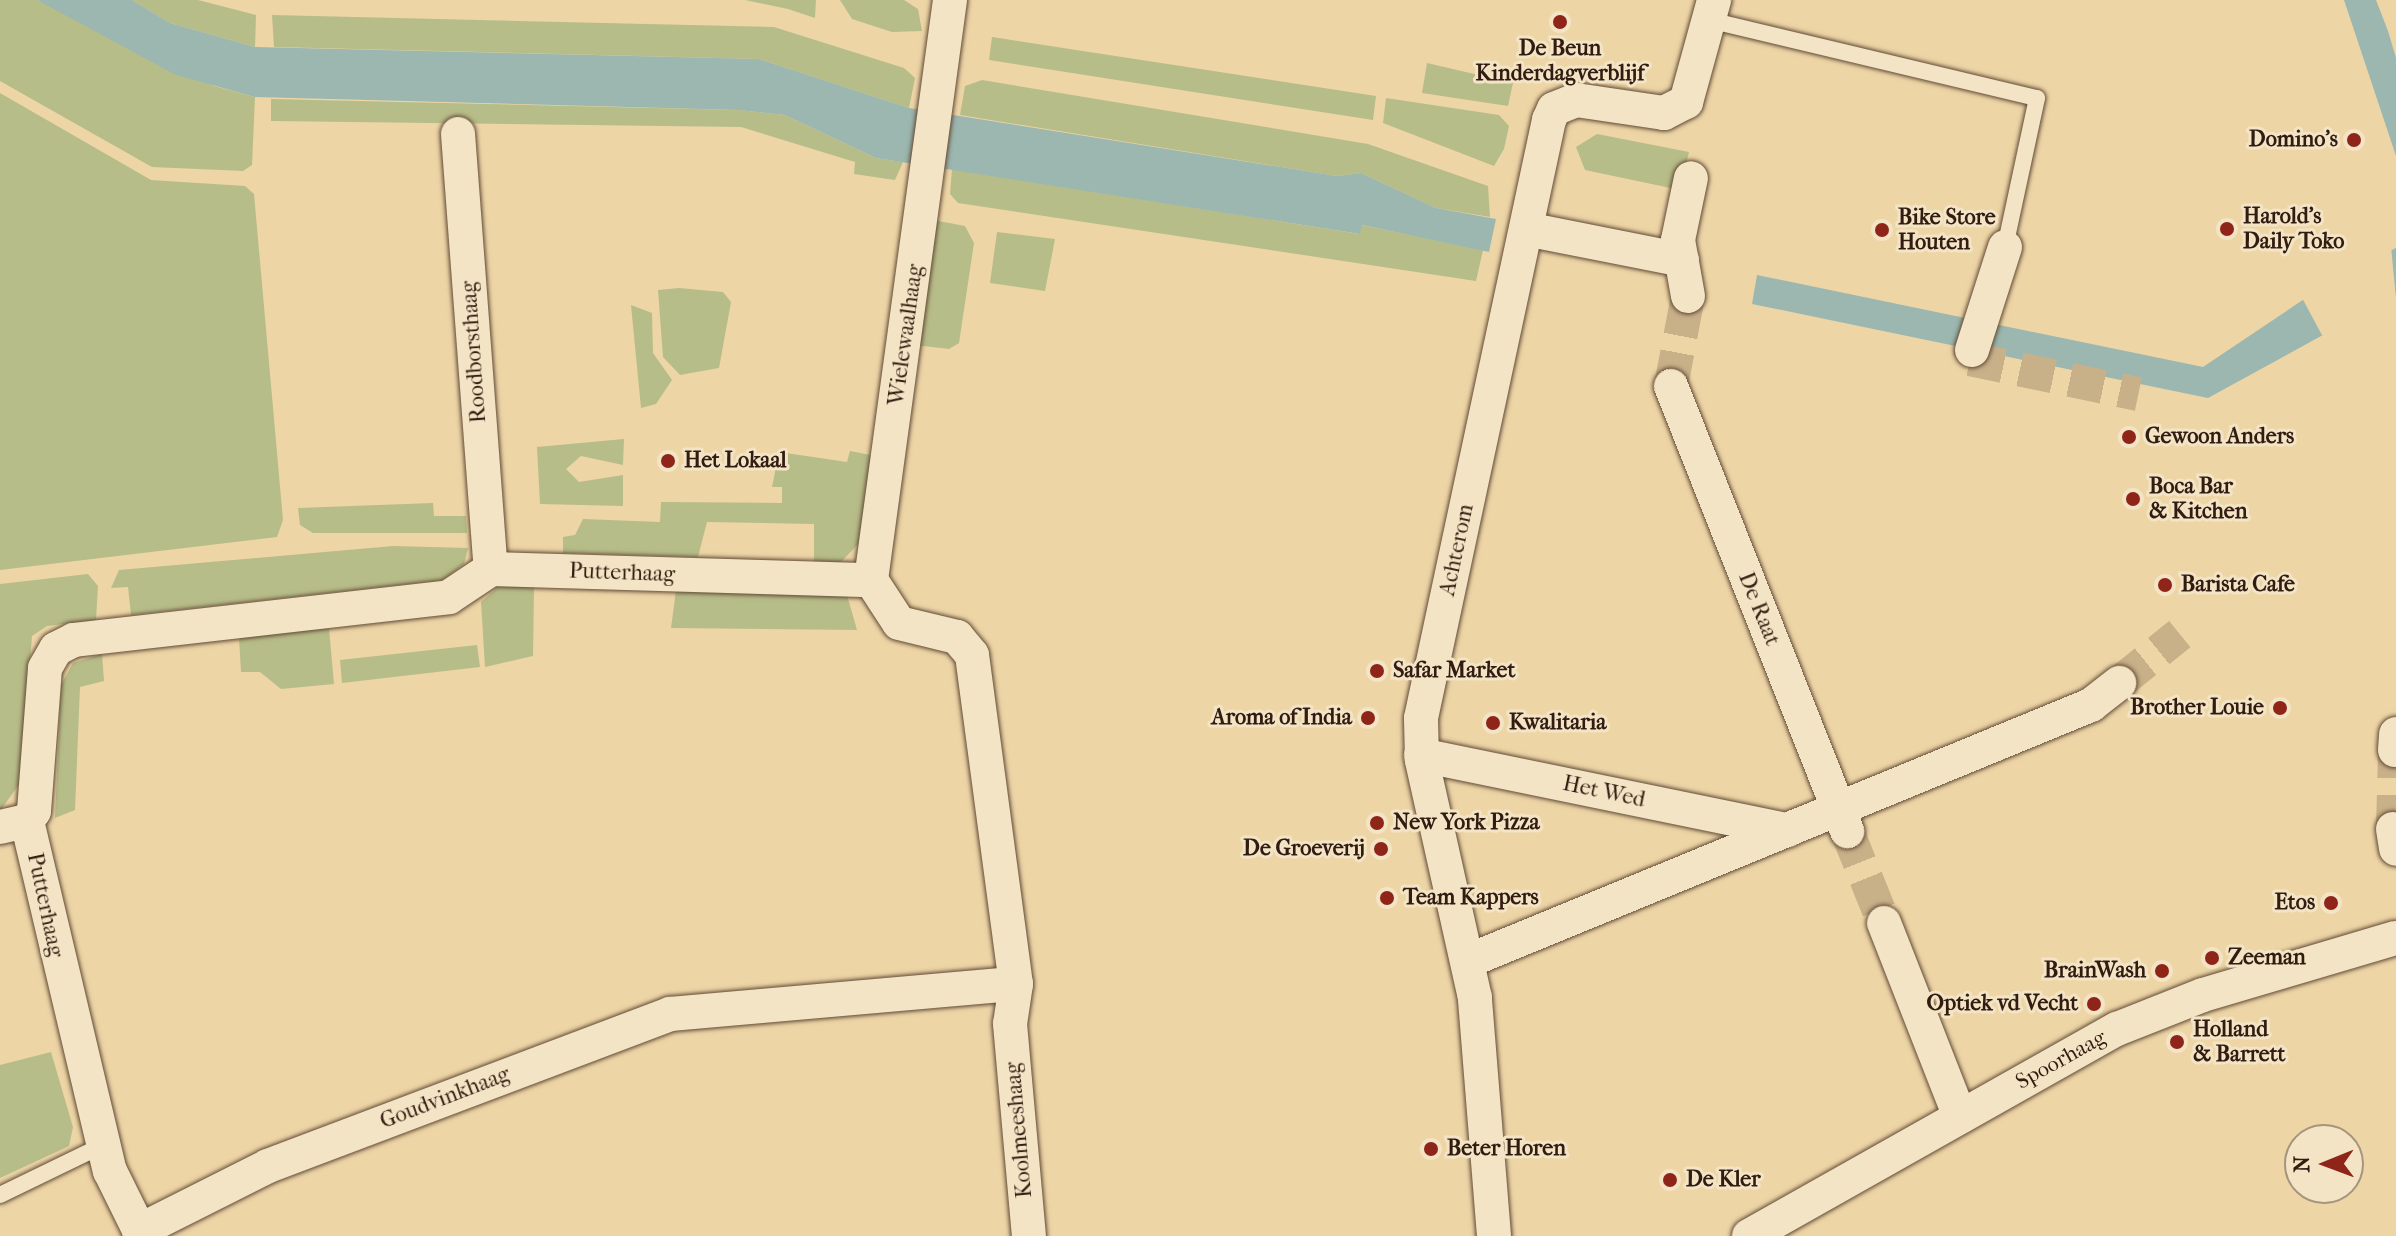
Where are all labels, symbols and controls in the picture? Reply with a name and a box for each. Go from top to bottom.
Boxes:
marker: De Beun Kinderdagverblijf [1551,13,1569,31]
place label: De Beun Kinderdagverblijf [1476,35,1644,86]
place label: Domino's [2249,127,2338,153]
marker: Domino's [2345,131,2363,149]
place label: Harold's Daily Toko [2243,203,2344,254]
place label: Bike Store Houten [1898,204,1996,256]
marker: Harold's Daily Toko [2218,220,2236,238]
marker: Bike Store Houten [1873,221,1891,239]
street label: Wielewaalhaag [883,263,929,407]
street label: Roodborsthaag [456,280,492,424]
place label: Gewoon Anders [2145,424,2294,450]
marker: Gewoon Anders [2120,428,2138,446]
place label: Het Lokaal [684,448,787,474]
marker: Het Lokaal [659,452,677,470]
place label: Boca Bar & Kitchen [2149,473,2248,524]
marker: Boca Bar & Kitchen [2124,490,2142,508]
street label: Achterom [1434,502,1480,598]
street label: Putterhaag [569,558,675,588]
street label: De Raat [1732,568,1786,650]
place label: Barista Cafe [2181,572,2295,598]
marker: Barista Cafe [2156,576,2174,594]
place label: Safar Market [1393,658,1515,684]
marker: Safar Market [1368,662,1386,680]
place label: Brother Louie [2130,695,2264,721]
marker: Brother Louie [2271,699,2289,717]
place label: Aroma of India [1211,705,1352,731]
marker: Aroma of India [1359,709,1377,727]
place label: Kwalitaria [1509,710,1606,736]
marker: Kwalitaria [1484,714,1502,732]
street label: Het Wed [1560,770,1648,814]
place label: New York Pizza [1393,810,1540,836]
marker: New York Pizza [1368,814,1386,832]
place label: De Groeverij [1243,836,1365,862]
marker: De Groeverij [1372,840,1390,858]
street label: Putterhaag [21,850,69,960]
place label: Team Kappers [1403,885,1539,911]
marker: Team Kappers [1378,889,1396,907]
place label: Etos [2274,890,2315,916]
marker: Etos [2322,894,2340,912]
place label: Zeeman [2228,945,2306,971]
marker: Zeeman [2203,949,2221,967]
place label: BrainWash [2044,958,2146,984]
marker: BrainWash [2153,962,2171,980]
place label: Optiek vd Vecht [1927,991,2078,1017]
marker: Optiek vd Vecht [2085,995,2103,1013]
place label: Holland & Barrett [2193,1016,2285,1068]
street label: Spoorhaag [2011,1024,2111,1096]
marker: Holland & Barrett [2168,1033,2186,1051]
street label: Goudvinkhaag [376,1061,514,1135]
street label: Koolmeeshaag [1000,1061,1038,1199]
north arrow [2284,1124,2364,1204]
place label: Beter Horen [1447,1136,1566,1162]
marker: Beter Horen [1422,1140,1440,1158]
text: N [2289,1156,2315,1173]
place label: De Kler [1686,1167,1761,1193]
marker: De Kler [1661,1171,1679,1189]

